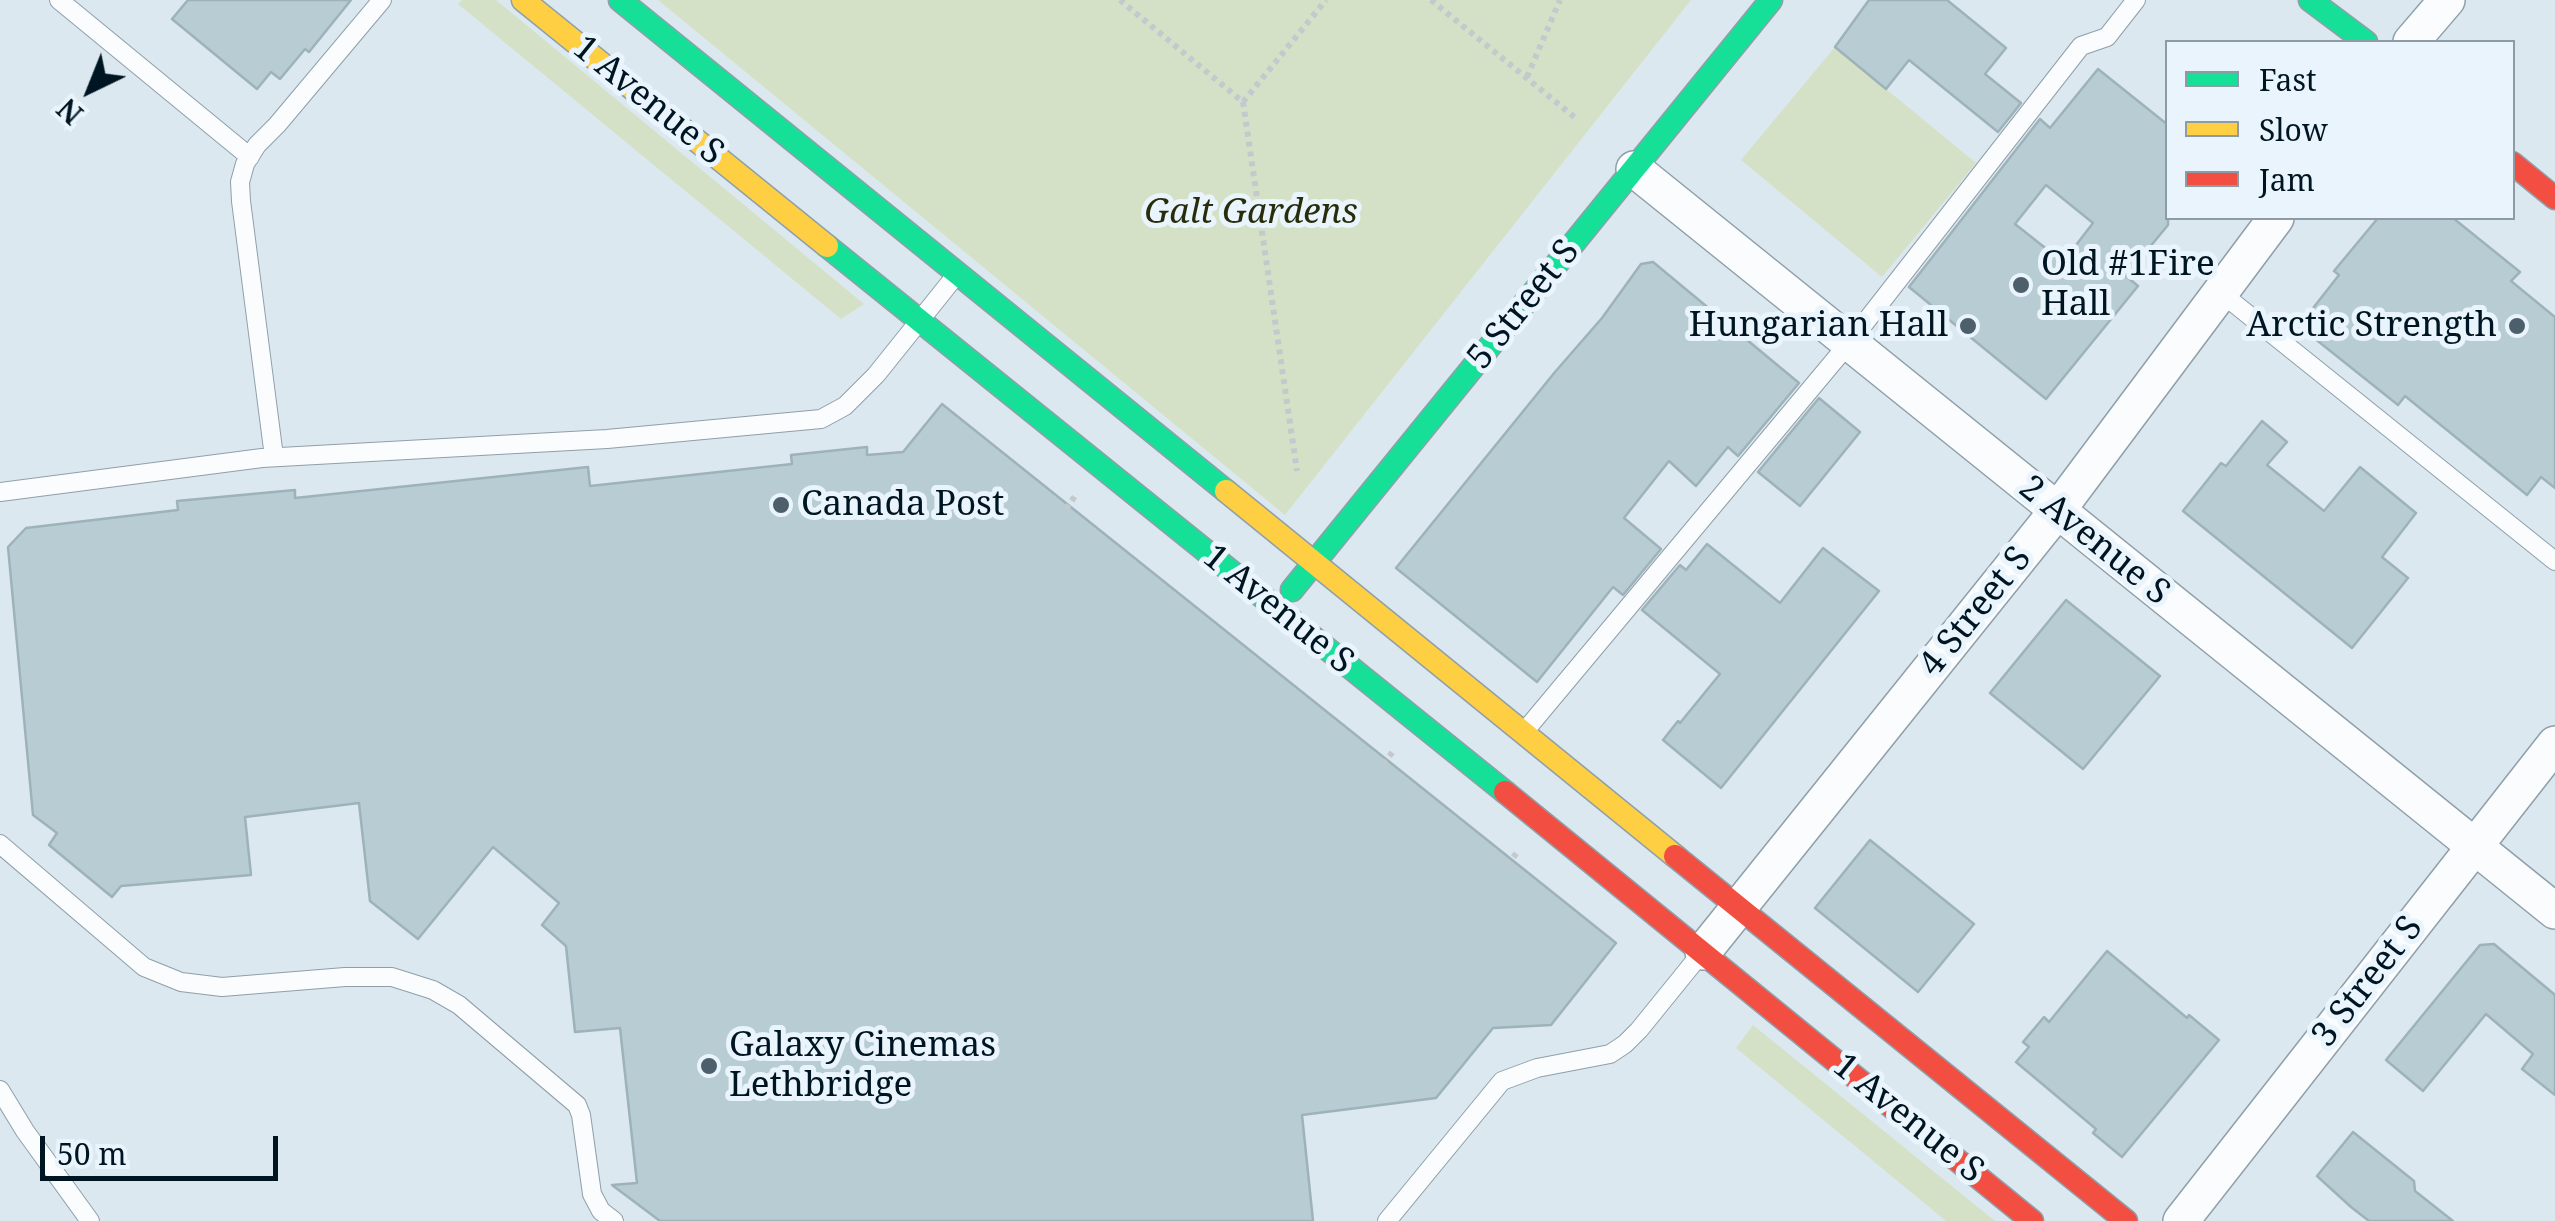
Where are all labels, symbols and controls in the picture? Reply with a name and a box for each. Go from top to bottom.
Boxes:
street label: 1 Avenue S [564,27,732,175]
north arrow [40,40,140,140]
legend [2165,40,2515,220]
text: Fast [2259,59,2316,100]
text: N [49,91,91,133]
text: Slow [2259,109,2328,150]
text: Jam [2259,159,2315,200]
park label: Galt Gardens [1144,192,1358,234]
street label: 5 Street S [1459,232,1589,378]
place label: Old #1Fire Hall [2041,244,2215,326]
marker: Old #1Fire Hall [2010,274,2032,296]
place label: Hungarian Hall [1689,305,1948,347]
place label: Arctic Strength [2246,305,2497,347]
marker: Hungarian Hall [1957,315,1979,337]
marker: Arctic Strength [2506,315,2528,337]
street label: 2 Avenue S [2010,467,2178,615]
place label: Canada Post [801,484,1004,526]
marker: Canada Post [770,494,792,516]
street label: 1 Avenue S [1194,536,1362,684]
street label: 4 Street S [1911,539,2041,685]
street label: 3 Street S [2304,908,2432,1056]
place label: Galaxy Cinemas Lethbridge [729,1025,996,1107]
street label: 1 Avenue S [1824,1045,1992,1193]
marker: Galaxy Cinemas Lethbridge [698,1055,720,1077]
scale bar [45,1116,282,1178]
text: 50 m [57,1133,127,1174]

